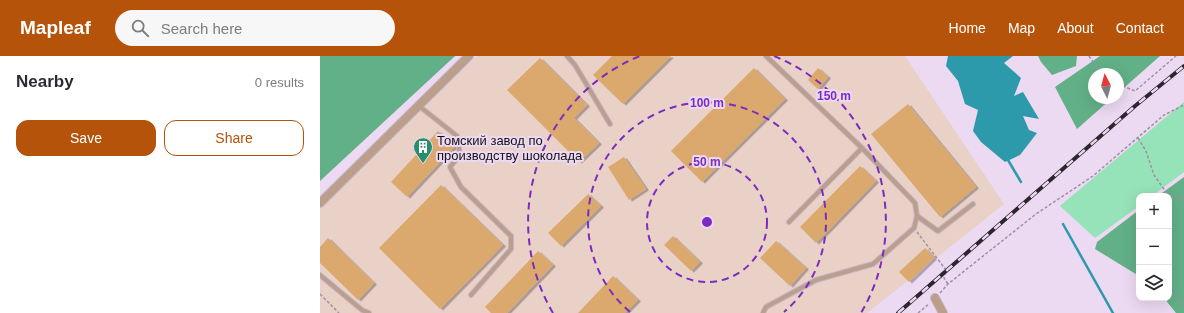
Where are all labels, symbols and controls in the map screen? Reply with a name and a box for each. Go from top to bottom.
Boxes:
search box [115,10,395,46]
text: Mapleaf [20,17,91,38]
icon: search [129,17,151,39]
text: Search here [161,20,242,37]
text: Home [949,20,986,36]
text: Map [1008,20,1035,36]
text: About [1057,20,1094,36]
text: Contact [1116,20,1164,36]
north arrow [1088,68,1124,104]
text: Nearby [16,72,74,91]
text: 0 results [255,75,304,90]
text: 150 m [817,89,851,103]
text: 100 m [690,96,724,110]
button: Save [16,120,156,156]
button: Share [164,120,304,156]
place label: Томский завод по производству шоколада [437,133,583,163]
building icon: Томский завод по производству шоколада [412,136,434,164]
text: 50 m [693,155,721,169]
map controls [1136,193,1172,301]
button: + [1136,193,1172,229]
centre of rings [700,215,714,229]
button: − [1136,229,1172,265]
button: layers [1136,265,1172,301]

